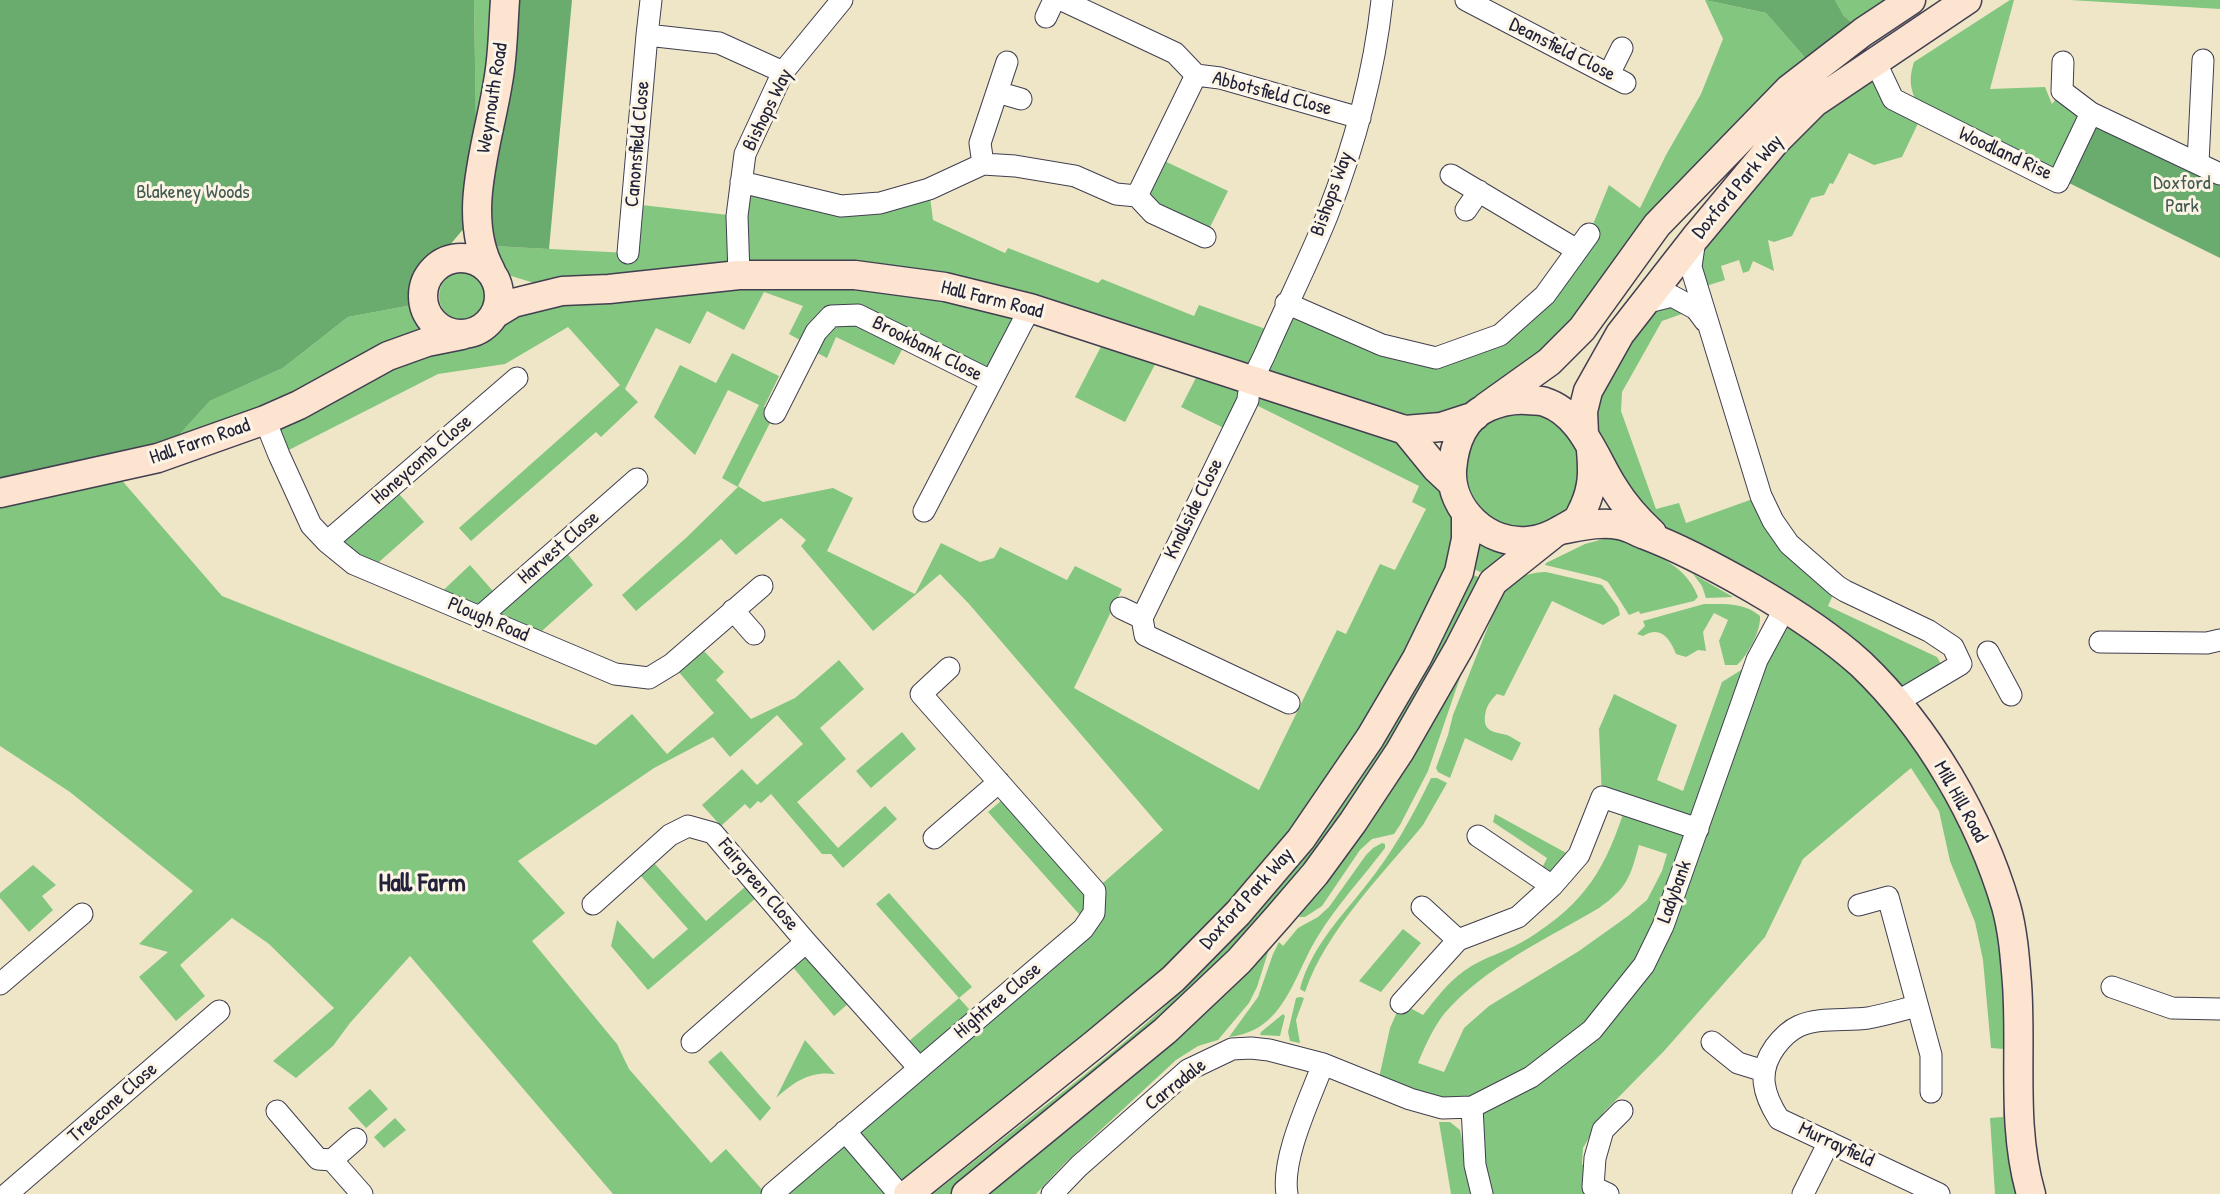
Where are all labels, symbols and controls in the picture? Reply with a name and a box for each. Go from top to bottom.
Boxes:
street label: Deansfield Close [1505,13,1619,87]
street label: Weymouth Road [472,41,514,155]
street label: Bishops Way [738,65,798,155]
street label: Abbotsfield Close [1210,67,1334,121]
street label: Canonsfield Close [621,80,655,208]
street label: Woodland Rise [1955,122,2055,186]
street label: Doxford Park Way [1687,130,1789,244]
street label: Bishops Way [1306,148,1358,240]
park label: Doxford Park [2153,172,2211,219]
park label: Blakeney Woods [136,181,250,205]
street label: Hall Farm Road [938,276,1046,324]
street label: Brookbank Close [868,311,986,387]
street label: Honeycomb Close [367,410,477,510]
street label: Hall Farm Road [147,414,253,470]
street label: Knollside Close [1159,455,1229,563]
street label: Harvest Close [513,506,605,590]
street label: Plough Road [444,592,532,648]
street label: Mill Hill Road [1928,757,1992,847]
street label: Fairgreen Close [712,834,804,936]
street label: Doxford Park Way [1195,843,1299,955]
street label: Ladybank [1653,857,1697,927]
district label: Hall Farm [378,868,466,900]
street label: Hightree Close [950,958,1046,1044]
street label: Carradale [1141,1054,1211,1116]
street label: Treecone Close [63,1058,163,1148]
street label: Murrayfield [1794,1117,1878,1173]

